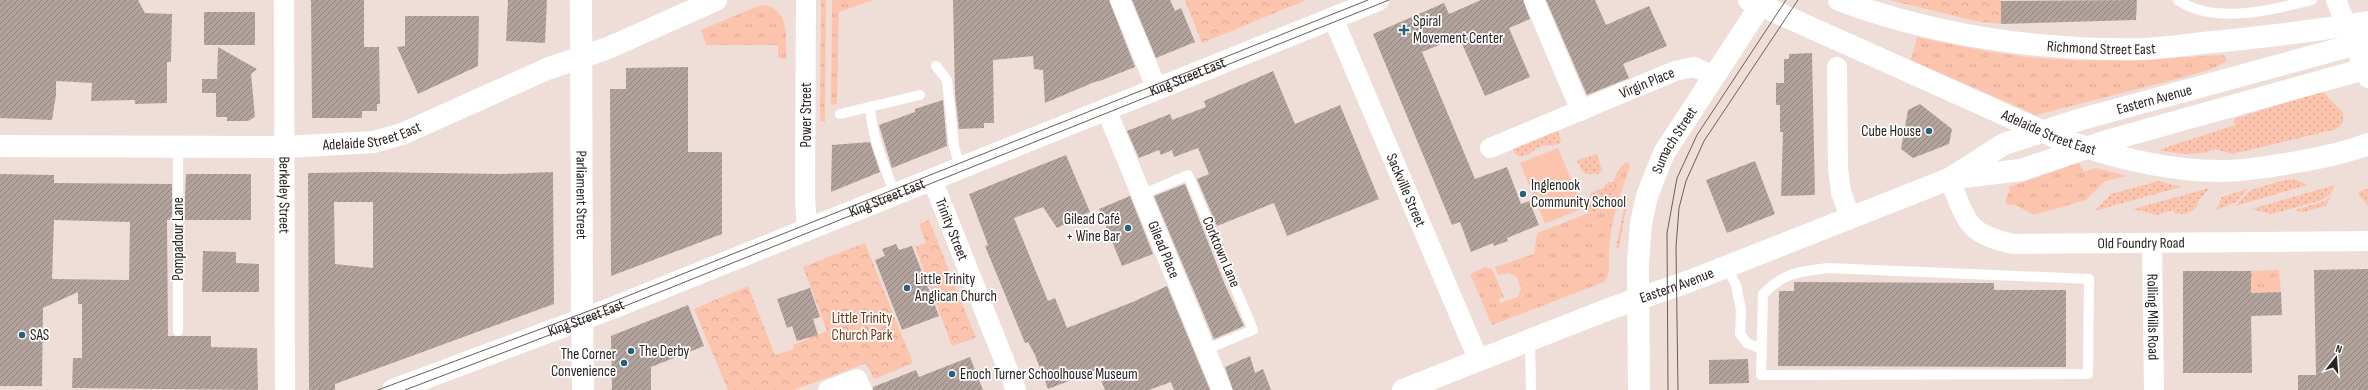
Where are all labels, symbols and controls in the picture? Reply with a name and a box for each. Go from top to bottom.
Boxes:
place label: Spiral Movement Center [1413,12,1504,48]
marker: Spiral Movement Center [1398,24,1410,36]
street label: Richmond Street East [2046,36,2157,59]
street label: King Street East [1147,53,1229,100]
street label: Virgin Place [1617,63,1677,103]
street label: Eastern Avenue [2114,80,2194,119]
street label: Power Street [797,82,816,148]
street label: Sumach Street [1647,103,1701,176]
street label: Adelaide Street East [1998,105,2099,160]
street label: Adelaide Street East [321,117,424,154]
place label: Cube House [1861,122,1921,141]
marker: Cube House [1924,126,1934,136]
street label: Sackville Street [1382,150,1430,230]
street label: Parliament Street [572,151,591,240]
street label: Berkeley Street [275,156,294,234]
street label: King Street East [846,174,928,221]
place label: Inglenook Community School [1531,176,1626,212]
marker: Inglenook Community School [1518,189,1528,199]
street label: Trinity Street [931,195,973,264]
street label: Pompadour Lane [169,197,188,281]
place label: Gilead Café + Wine Bar [1064,210,1121,246]
street label: Corktown Lane [1198,214,1244,290]
street label: Gilead Place [1144,218,1184,281]
marker: Gilead Café + Wine Bar [1123,223,1133,233]
street label: Old Foundry Road [2097,233,2185,253]
street label: Eastern Avenue [1637,263,1716,307]
place label: Little Trinity Anglican Church [914,270,997,306]
street label: Rolling Mills Road [2143,274,2163,360]
marker: Little Trinity Anglican Church [902,283,912,293]
street label: King Street East [545,295,627,341]
park label: Little Trinity Church Park [832,309,893,345]
place label: SAS [30,326,49,345]
marker: SAS [17,330,27,340]
north arrow [2316,338,2356,378]
place label: The Derby [639,342,690,361]
text: N [2334,342,2344,356]
place label: The Corner Convenience [551,345,617,381]
marker: The Derby [626,346,636,356]
marker: The Corner Convenience [619,358,629,368]
place label: Enoch Turner Schoolhouse Museum [960,365,1138,384]
marker: Enoch Turner Schoolhouse Museum [947,369,957,379]

